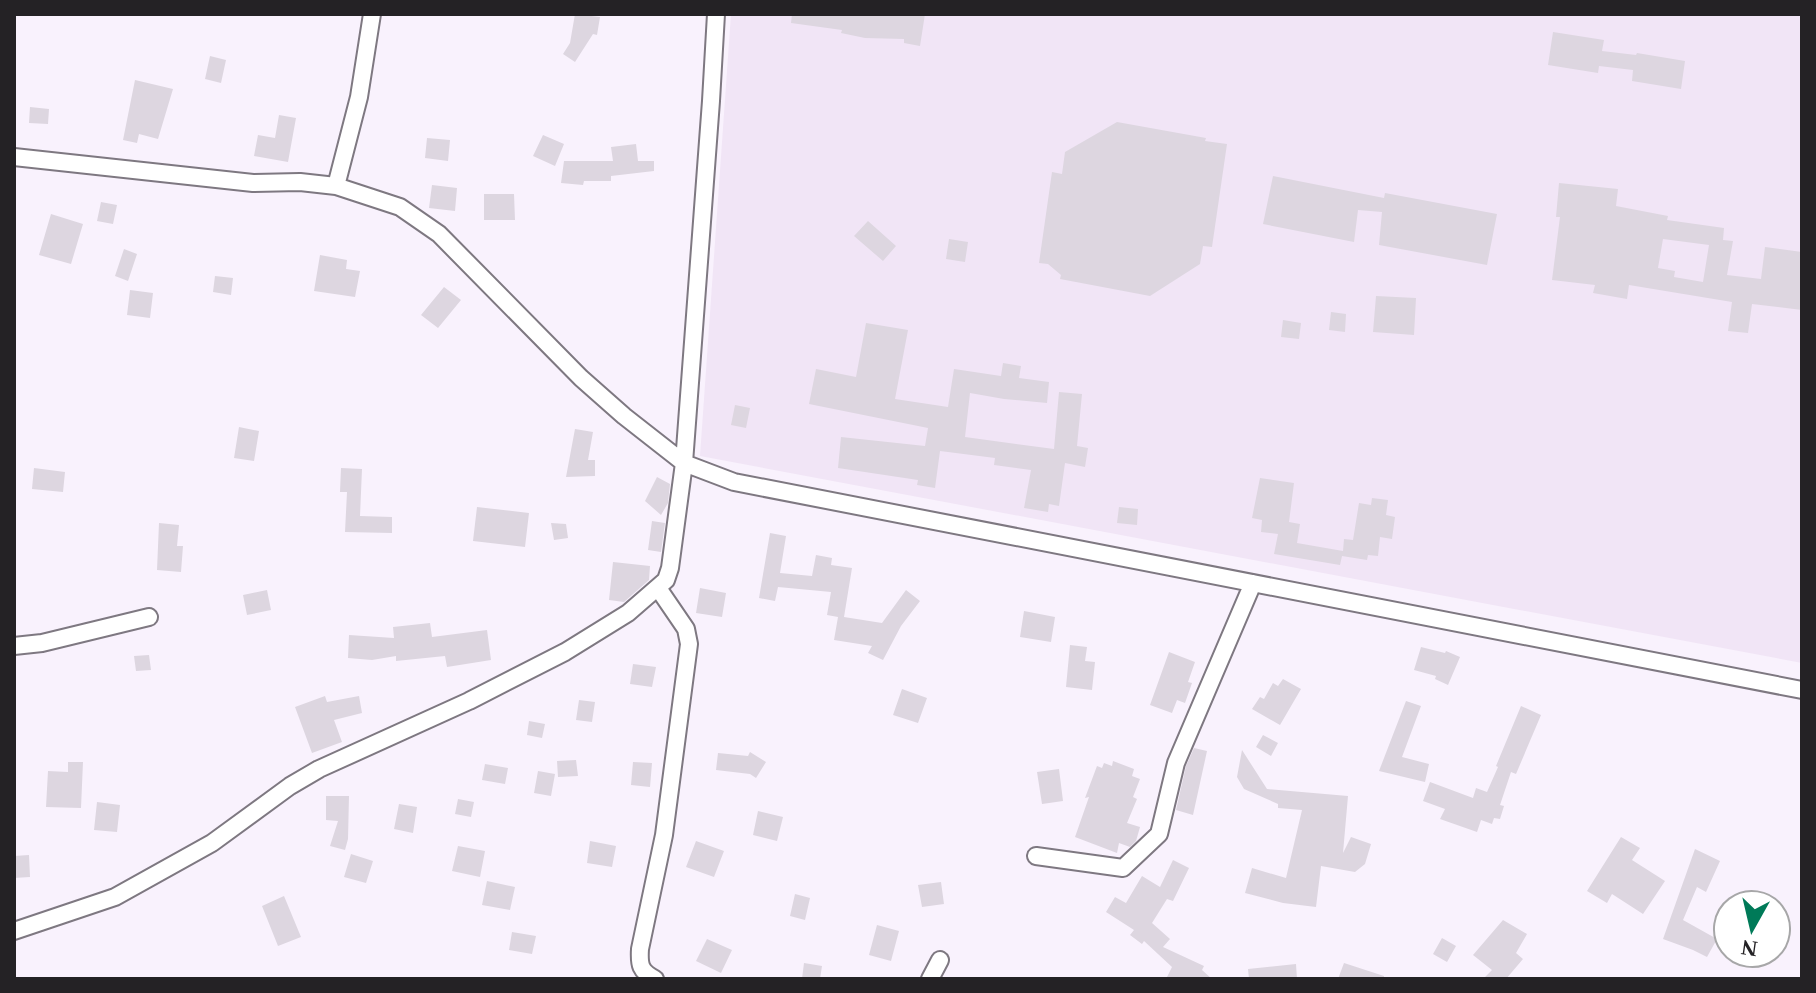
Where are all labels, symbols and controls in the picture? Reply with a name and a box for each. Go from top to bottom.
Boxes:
north arrow [1712,889,1792,969]
text: N [1740,935,1759,962]

